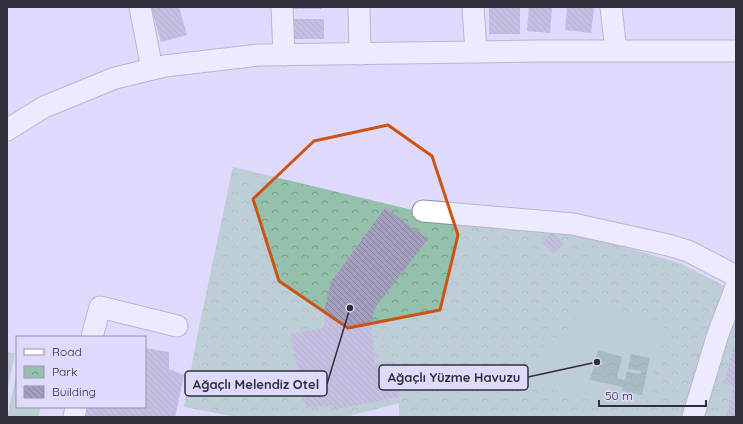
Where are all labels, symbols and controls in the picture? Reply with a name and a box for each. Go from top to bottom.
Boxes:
legend [16,336,146,408]
text: Road [52,344,82,359]
text: Park [52,364,77,379]
callout: Ağaçlı Yüzme Havuzu [379,365,528,390]
text: Ağaçlı Yüzme Havuzu [388,369,520,385]
callout: Ağaçlı Melendiz Otel [185,371,327,396]
text: Ağaçlı Melendiz Otel [193,376,319,392]
scale bar [599,382,706,408]
text: Building [52,384,96,399]
text: 50 m [605,388,633,403]

